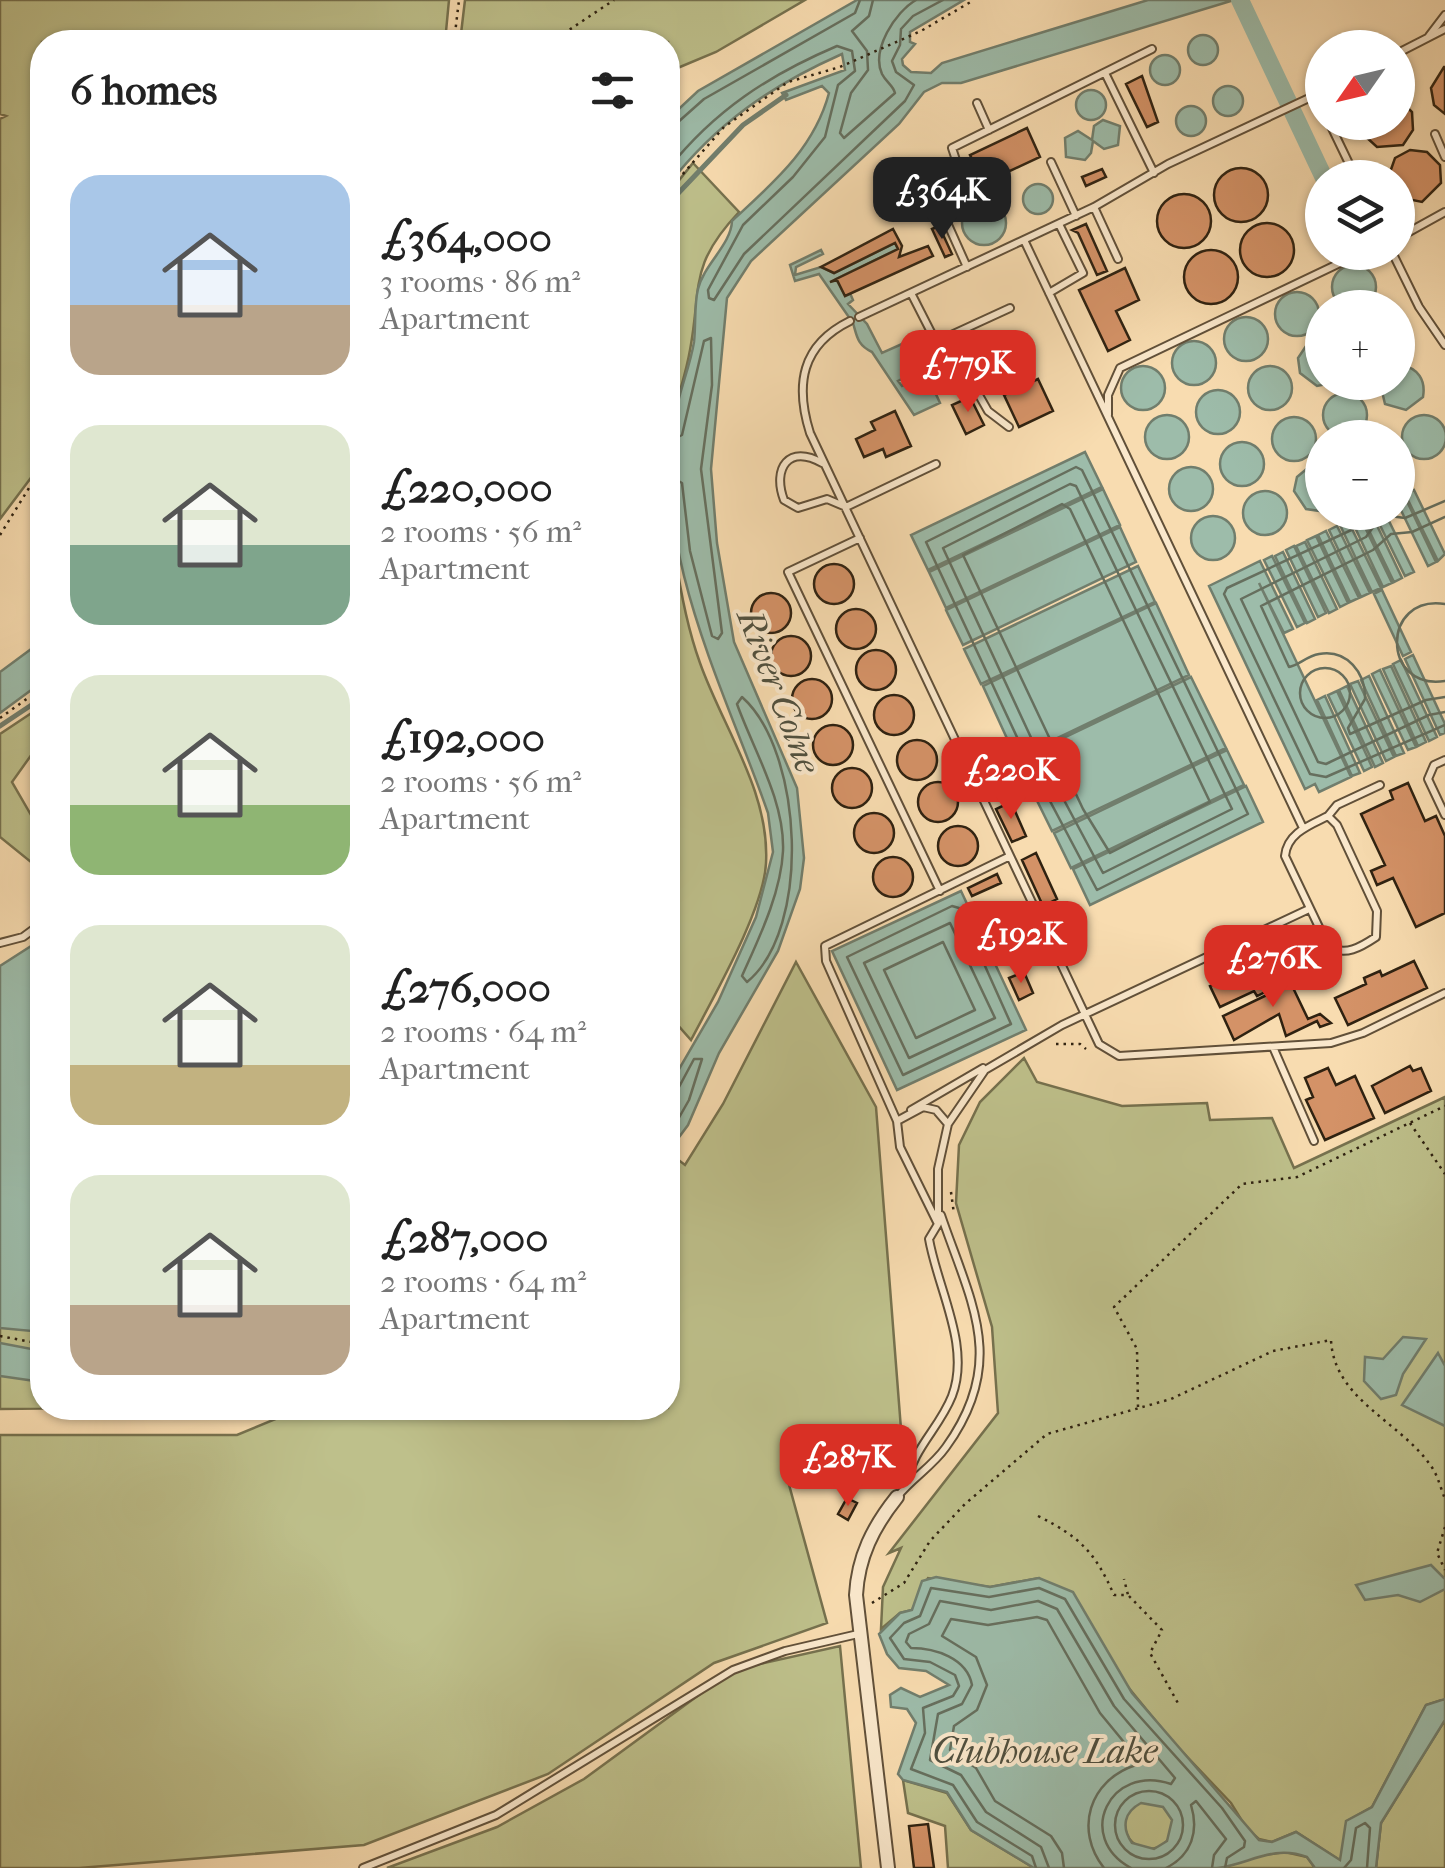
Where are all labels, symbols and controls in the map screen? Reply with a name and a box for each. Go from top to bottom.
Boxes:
north arrow [1305,30,1415,140]
map controls [1305,30,1415,530]
icon: filters [585,63,640,118]
text: 6 homes [70,66,217,115]
pin: £364K [872,157,1012,242]
button: layers [1305,160,1415,270]
text: £364K [895,171,989,208]
text: £364,000 [380,214,552,263]
icon: home [150,215,270,335]
text: 3 rooms · 86 m² [380,263,580,300]
button: + [1305,290,1415,400]
text: Apartment [380,300,530,337]
pin: £779K [898,330,1038,415]
text: £779K [922,344,1014,381]
button: − [1305,420,1415,530]
text: £220,000 [380,464,553,513]
icon: home [150,465,270,585]
text: 2 rooms · 56 m² [380,513,581,550]
text: Apartment [380,550,530,587]
water label: River Colne [728,602,829,780]
text: £192,000 [380,714,545,763]
icon: home [150,715,270,835]
pin: £220K [941,737,1081,822]
text: £220K [963,751,1059,788]
text: 2 rooms · 56 m² [380,763,581,800]
text: Apartment [380,800,530,837]
pin: £192K [951,901,1091,986]
text: £192K [976,915,1066,952]
pin: £276K [1203,925,1343,1010]
text: £276K [1226,939,1320,976]
text: £276,000 [380,964,551,1013]
icon: home [150,965,270,1085]
text: 2 rooms · 64 m² [380,1013,586,1050]
text: Apartment [380,1050,530,1087]
text: £287,000 [380,1214,548,1263]
icon: home [150,1215,270,1335]
text: 2 rooms · 64 m² [380,1263,586,1300]
text: Apartment [380,1300,530,1337]
pin: £287K [778,1424,918,1509]
text: £287K [802,1438,894,1475]
water label: Clubhouse Lake [933,1731,1158,1772]

